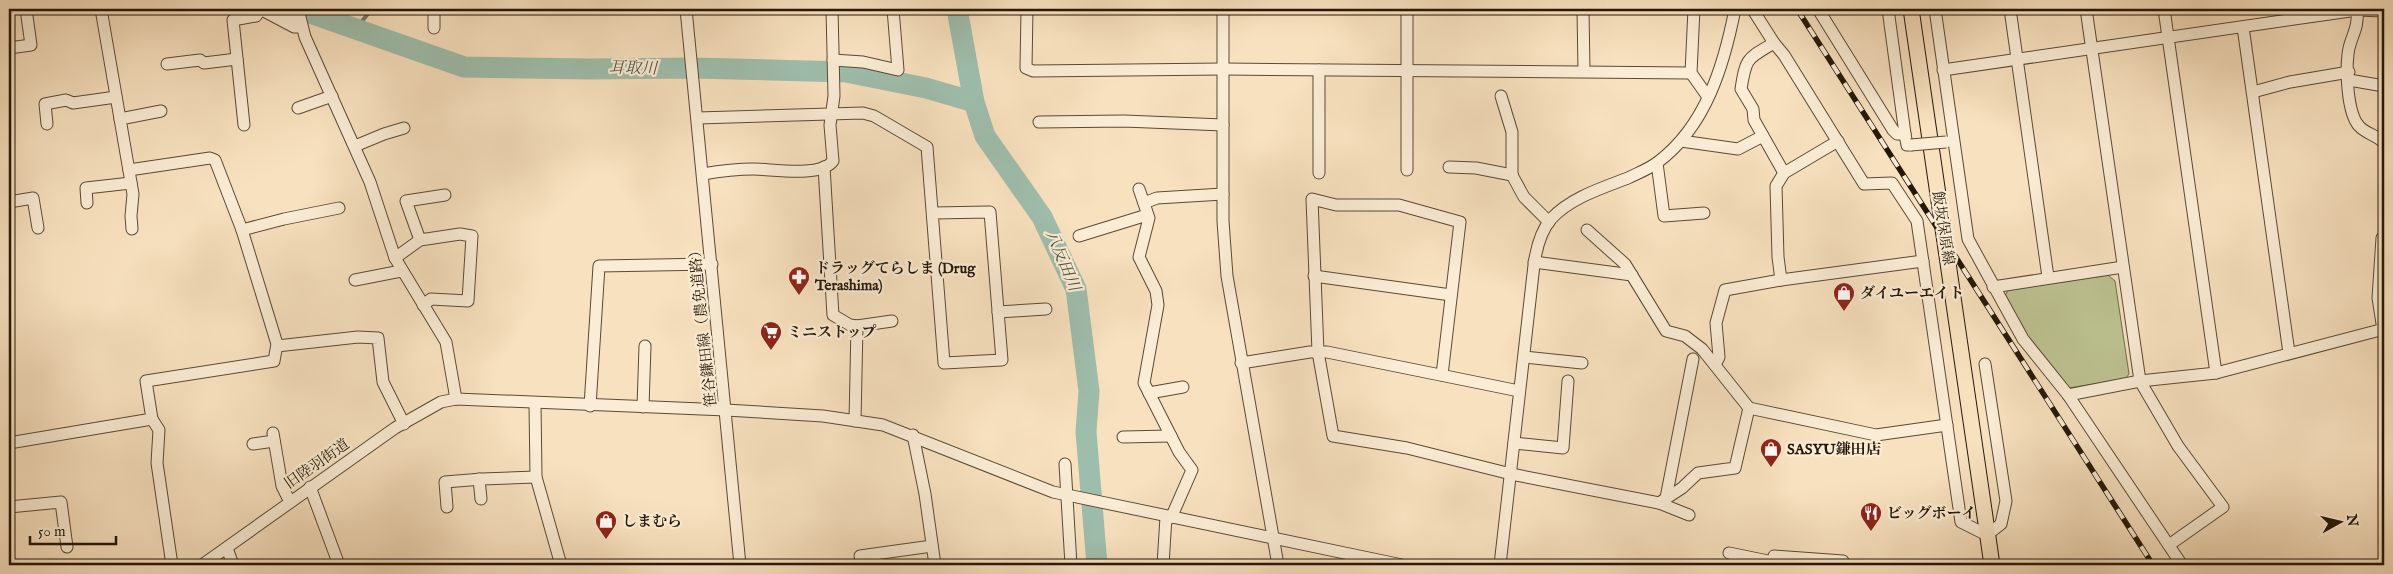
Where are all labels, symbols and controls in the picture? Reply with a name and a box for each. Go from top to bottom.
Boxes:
water label: 耳取川 [609,59,659,79]
street label: 飯坂保原線 [1928,189,1958,267]
water label: 八反田川 [1040,228,1084,296]
street label: 笹谷鎌田線（農免道路） [685,242,721,408]
place label: ドラッグてらしま (Drug Terashima) [814,259,976,295]
pharmacy icon: ドラッグてらしま (Drug Terashima) [787,265,811,296]
shop icon: ダイユーエイト [1832,281,1856,312]
place label: ダイユーエイト [1860,284,1964,303]
supermarket icon: ミニストップ [759,320,783,351]
place label: ミニストップ [787,323,877,342]
street label: 旧陸羽街道 [281,435,353,493]
shop icon: SASYU鎌田店 [1759,437,1783,468]
place label: SASYU鎌田店 [1787,440,1881,459]
north arrow [2316,496,2366,546]
restaurant icon: ビッグボーイ [1859,501,1883,532]
place label: ビッグボーイ [1887,504,1976,523]
shop icon: しまむら [594,509,618,540]
place label: しまむら [622,512,682,531]
text: N [2342,512,2362,528]
scale bar [30,514,116,546]
text: 50 m [38,522,66,541]

